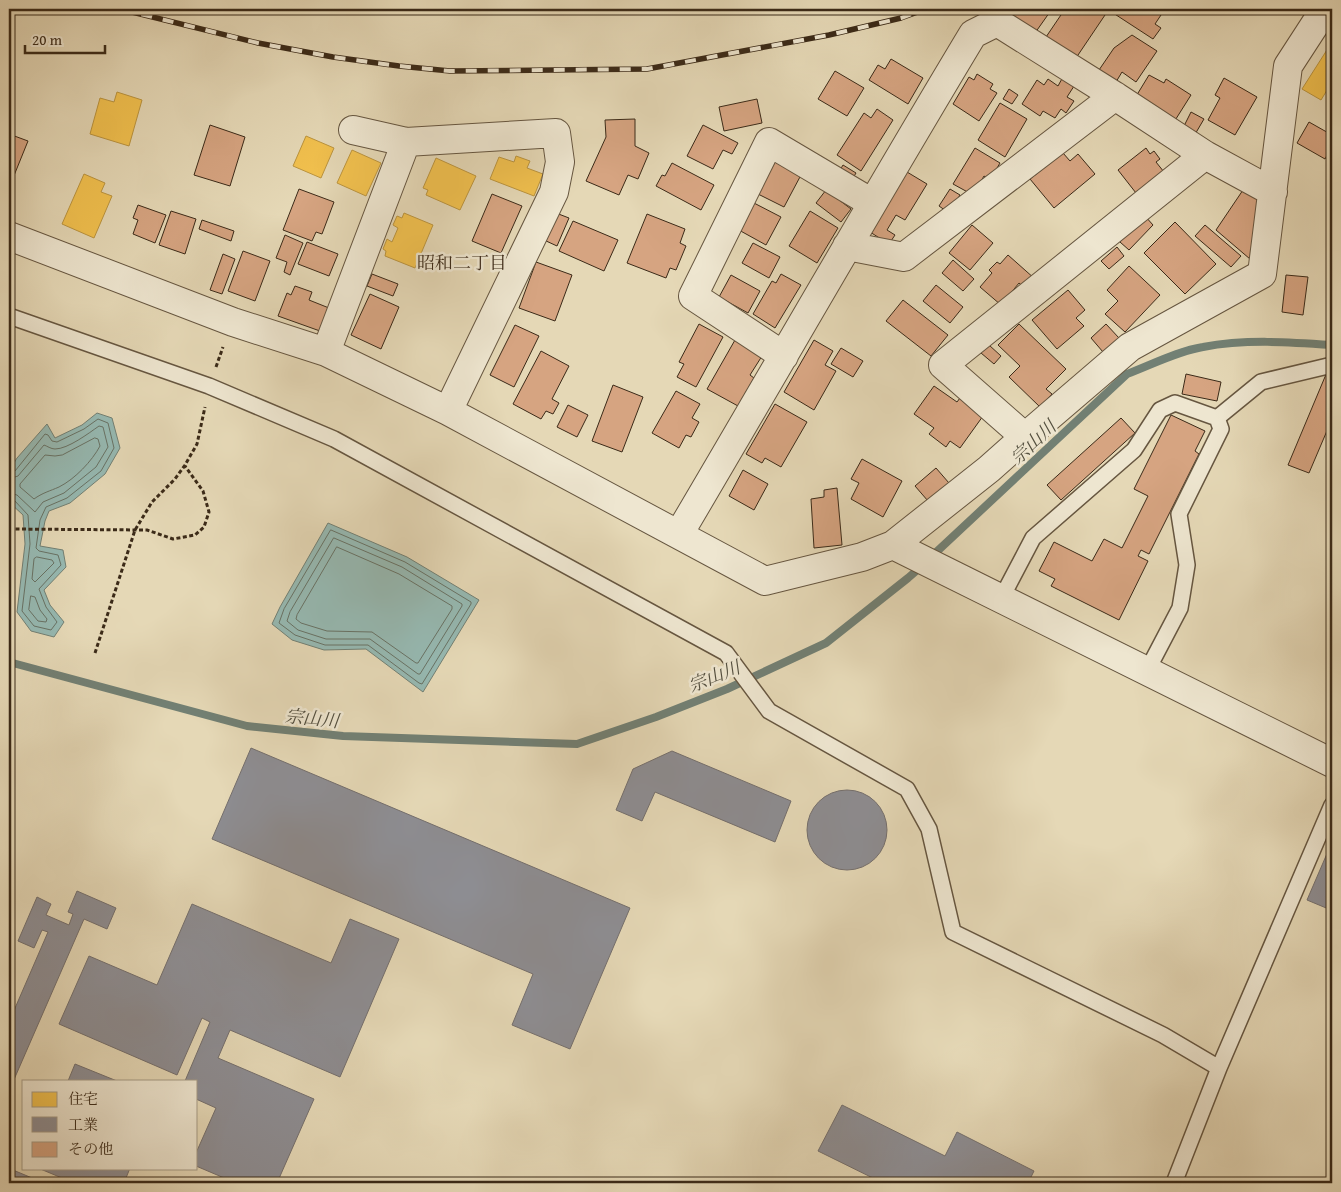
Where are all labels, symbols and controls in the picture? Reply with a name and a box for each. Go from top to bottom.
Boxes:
scale bar [25,22,105,54]
text: 20 m [32,29,63,50]
district label: 昭和二丁目 [417,249,507,276]
water label: 宗山川 [1004,412,1063,470]
water label: 宗山川 [684,653,746,699]
water label: 宗山川 [284,702,342,734]
legend [22,1080,198,1170]
text: 住宅 [68,1088,98,1109]
text: 工業 [68,1114,98,1135]
text: その他 [68,1138,113,1159]

